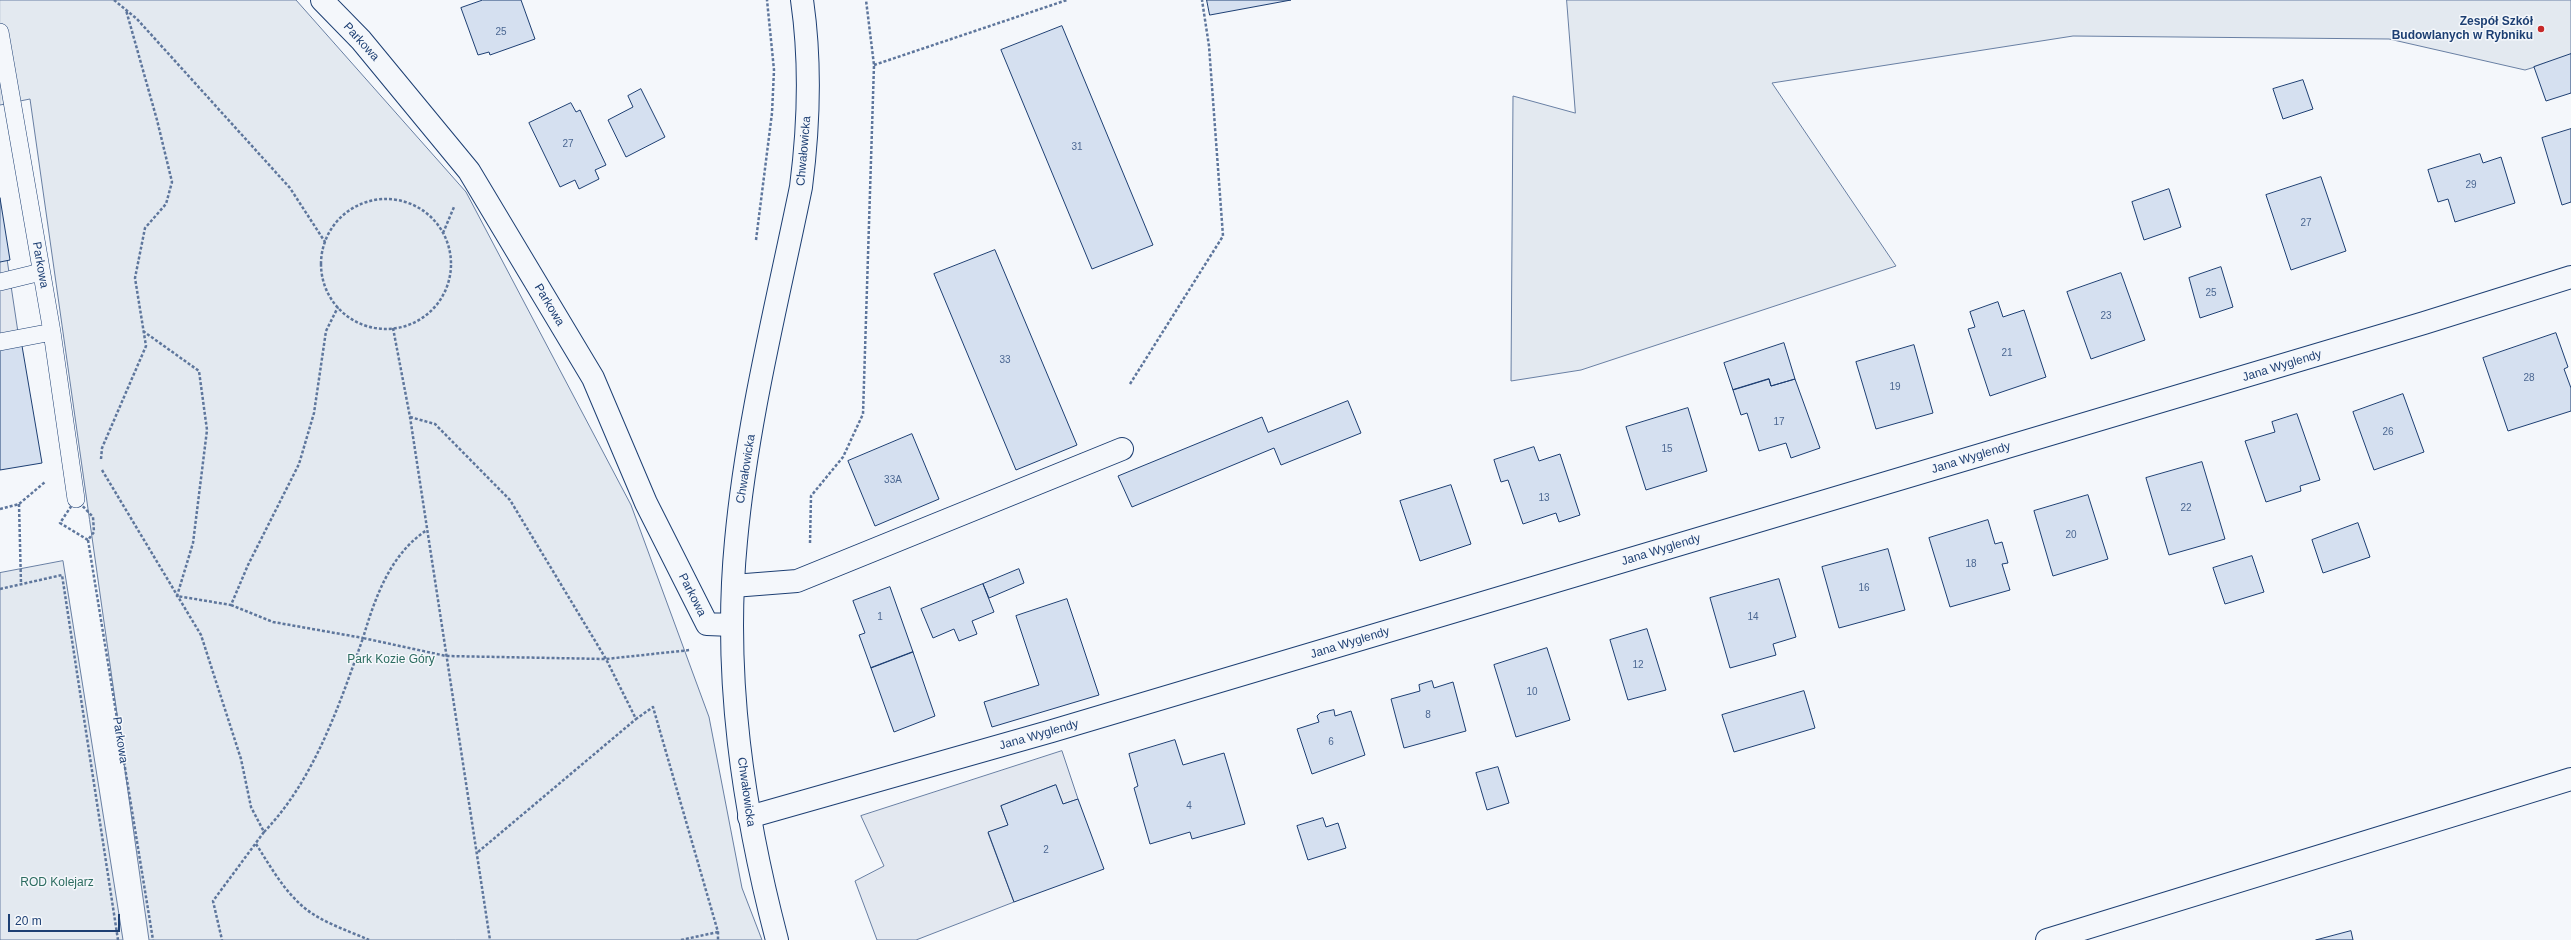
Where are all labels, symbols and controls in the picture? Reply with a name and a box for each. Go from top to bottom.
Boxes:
place label: Zespół Szkół Budowlanych w Rybniku [2392,15,2533,43]
street label: Parkowa [340,20,382,64]
marker: Zespół Szkół Budowlanych w Rybniku [2536,24,2546,34]
house number: 25 [495,26,507,38]
street label: Chwałowicka [794,115,814,187]
house number: 27 [562,138,574,150]
house number: 31 [1071,141,1083,153]
house number: 29 [2465,179,2477,191]
house number: 27 [2300,217,2312,229]
street label: Parkowa [29,241,51,289]
street label: Parkowa [531,281,567,329]
house number: 25 [2205,287,2217,299]
house number: 23 [2100,310,2112,322]
house number: 21 [2001,347,2013,359]
street label: Jana Wyglendy [2241,347,2323,385]
house number: 33 [999,354,1011,366]
house number: 28 [2523,372,2535,384]
house number: 19 [1889,381,1901,393]
house number: 17 [1773,416,1785,428]
house number: 26 [2382,426,2394,438]
street label: Chwałowicka [733,433,759,505]
street label: Jana Wyglendy [1930,439,2012,477]
house number: 15 [1661,443,1673,455]
house number: 33A [884,474,902,486]
house number: 13 [1538,492,1550,504]
house number: 22 [2180,502,2192,514]
house number: 20 [2065,529,2077,541]
street label: Jana Wyglendy [1620,531,1702,569]
house number: 18 [1965,558,1977,570]
street label: Parkowa [675,571,709,619]
house number: 16 [1858,582,1870,594]
house number: 1 [877,611,883,623]
house number: 14 [1747,611,1759,623]
street label: Jana Wyglendy [1309,624,1391,662]
park label: Park Kozie Góry [347,653,435,667]
house number: 12 [1632,659,1644,671]
house number: 10 [1526,686,1538,698]
house number: 8 [1425,709,1431,721]
street label: Parkowa [109,716,131,764]
street label: Jana Wyglendy [998,717,1080,753]
house number: 6 [1328,736,1334,748]
street label: Chwałowicka [734,756,758,828]
house number: 4 [1186,800,1192,812]
house number: 2 [1043,844,1049,856]
park label: ROD Kolejarz [20,876,94,890]
scale bar [10,906,122,932]
text: 20 m [15,914,42,928]

